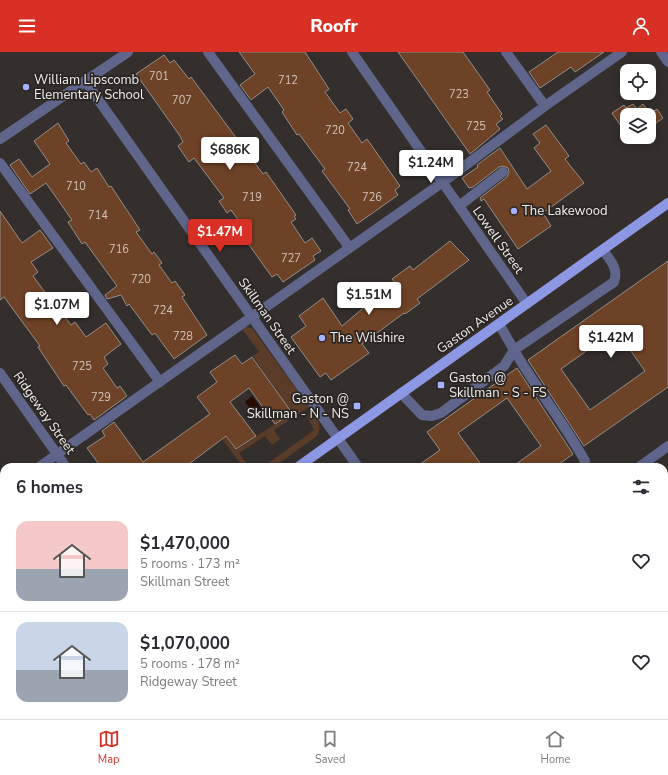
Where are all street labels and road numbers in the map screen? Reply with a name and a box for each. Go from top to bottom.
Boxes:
street label: Lowell Street [468,203,528,278]
street label: Skillman Street [234,274,300,358]
street label: Gaston Avenue [433,292,517,358]
street label: Ridgeway Street [9,368,79,458]

